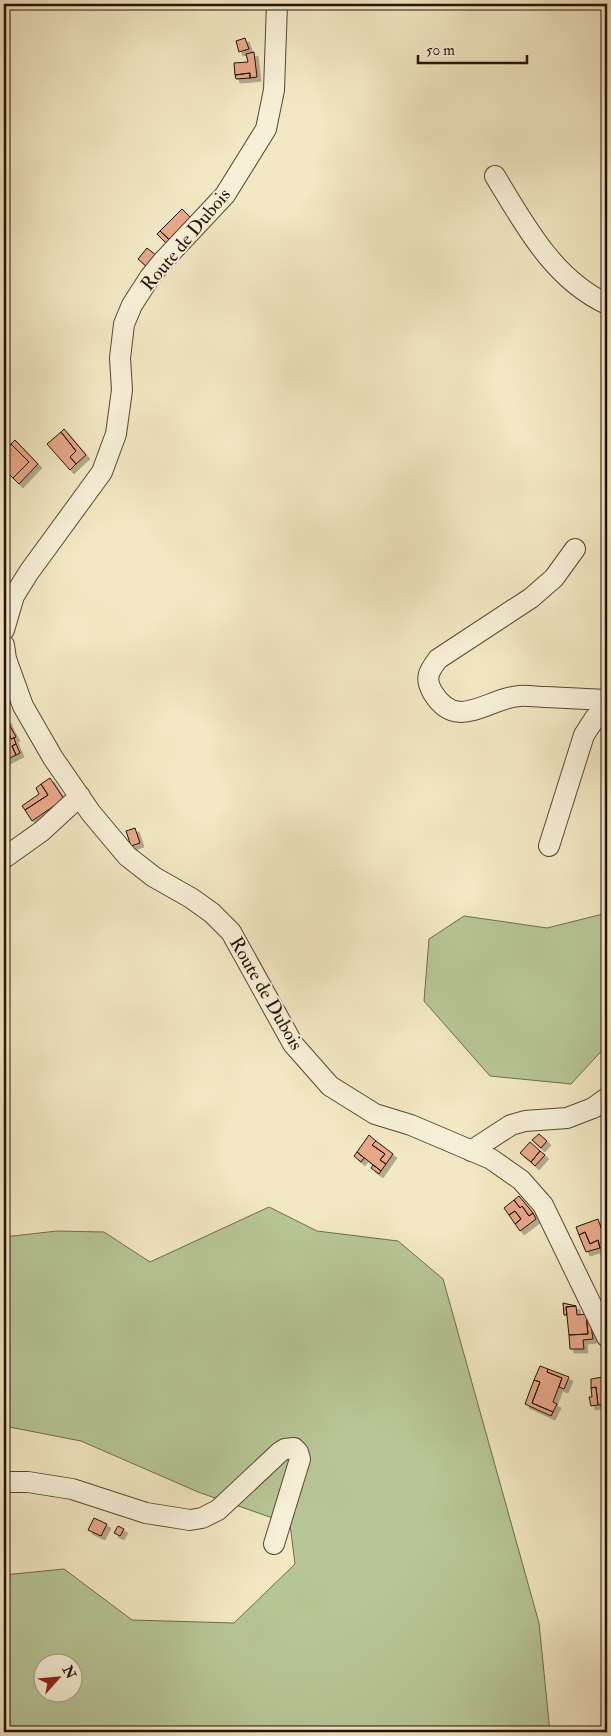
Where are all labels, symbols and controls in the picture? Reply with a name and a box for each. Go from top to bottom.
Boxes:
scale bar [418,32,527,64]
text: 50 m [426,41,455,60]
street label: Route de Dubois [136,183,236,296]
street label: Route de Dubois [224,933,308,1054]
north arrow [32,1654,82,1704]
text: N [58,1662,80,1682]

